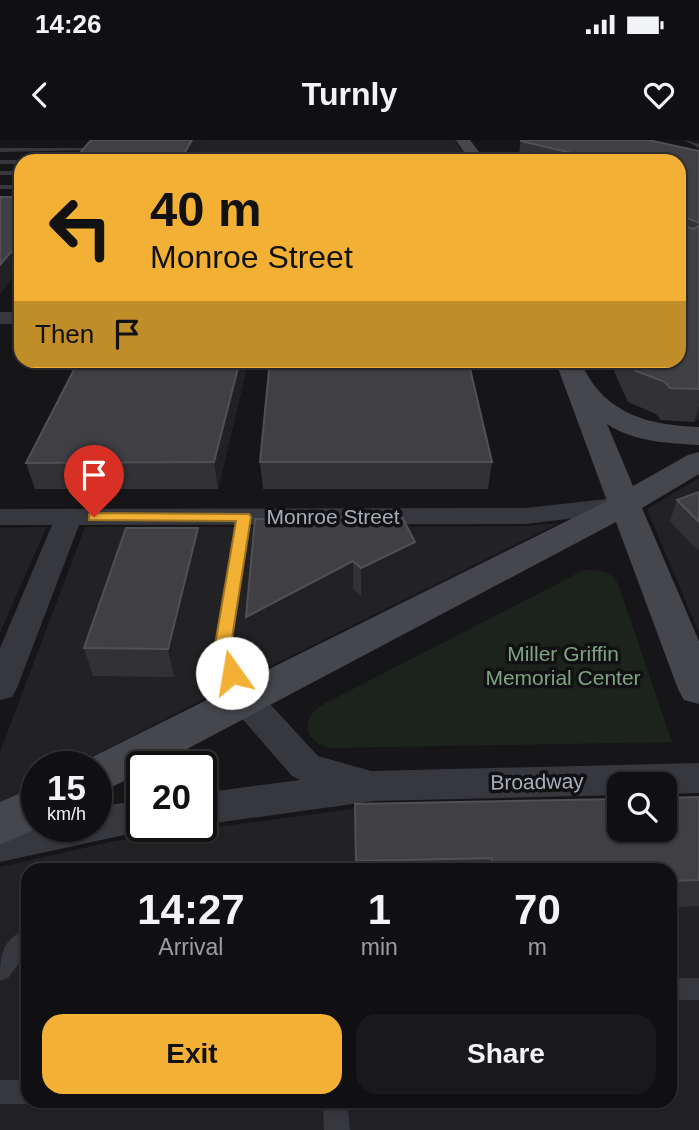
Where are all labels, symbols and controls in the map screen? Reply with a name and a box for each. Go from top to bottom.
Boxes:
text: 14:26 [35,9,102,39]
icon: back [21,76,59,114]
text: Turnly [302,76,397,112]
icon: heart [640,76,678,114]
icon: left [35,182,126,273]
text: 40 m [150,182,262,236]
text: Monroe Street [150,239,353,275]
icon: arrive [108,315,146,353]
text: Then [35,319,94,349]
pin [64,445,124,517]
icon: arrive [75,456,113,494]
street label: Monroe Street [266,505,400,528]
position arrow [195,636,269,710]
park label: Miller Griffin Memorial Center [485,642,641,689]
speed limit sign: 20 [126,751,217,842]
text: 15 [47,768,86,807]
street label: Broadway [490,769,584,794]
map controls [607,772,677,842]
button: search [607,772,677,842]
text: km/h [47,804,86,824]
text: 14:27 [137,886,245,933]
text: 1 [368,886,391,933]
text: 70 [514,886,561,933]
text: Arrival [158,934,223,960]
text: min [361,934,398,960]
text: m [528,934,547,960]
button: Exit [42,1014,342,1094]
button: Share [356,1014,656,1094]

